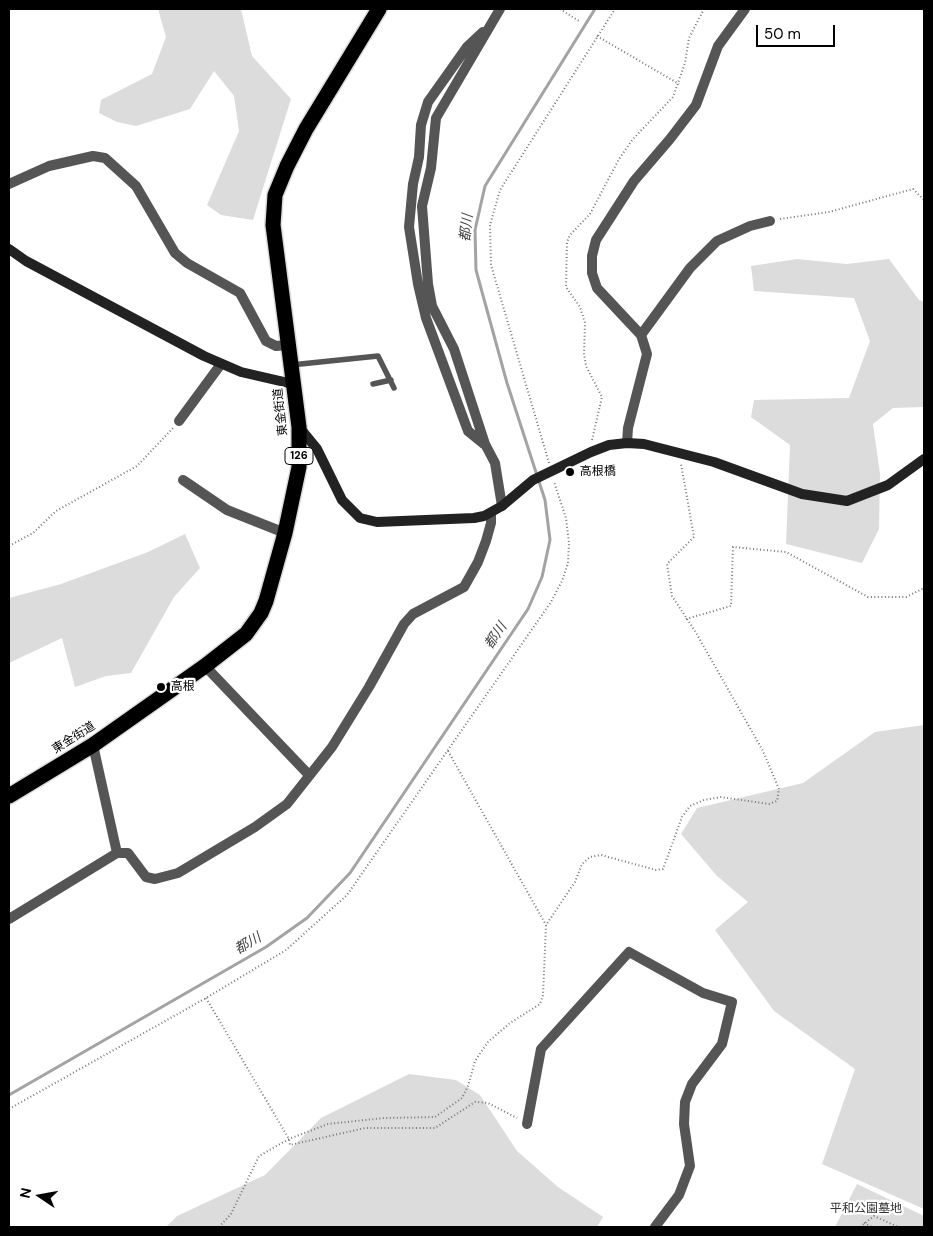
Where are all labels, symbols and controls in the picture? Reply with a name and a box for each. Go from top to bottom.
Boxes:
scale bar [758,15,837,47]
text: 50 m [764,24,801,44]
water label: 都川 [457,213,477,243]
street label: 東金街道 [271,387,291,437]
road number: 126 [285,448,313,464]
place label: 高根橋 [580,465,616,479]
marker: 高根橋 [564,466,576,478]
water label: 都川 [481,620,511,652]
place label: 高根 [171,680,195,694]
marker: 高根 [155,681,167,693]
street label: 東金街道 [50,719,98,757]
water label: 都川 [232,930,264,958]
north arrow [15,1171,65,1221]
text: N [15,1186,35,1200]
park label: 平和公園墓地 [830,1202,902,1216]

